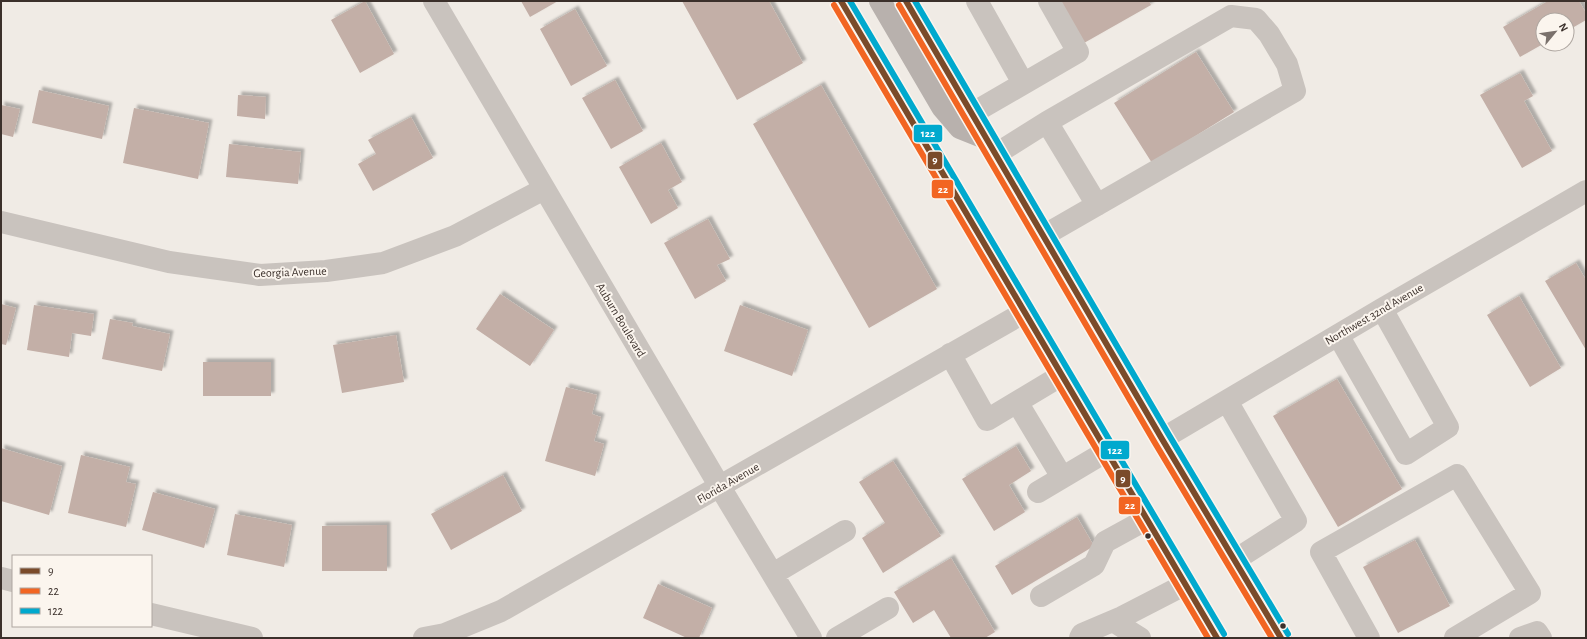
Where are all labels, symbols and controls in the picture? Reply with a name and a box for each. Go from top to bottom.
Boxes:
north arrow [1535,12,1575,52]
text: N [1557,21,1570,33]
line badge: 122 [913,124,943,143]
text: 122 [921,128,935,139]
line badge: 9 [927,151,943,170]
text: 9 [932,155,938,166]
line badge: 22 [931,179,954,199]
text: 22 [938,184,948,195]
street label: Georgia Avenue [253,265,327,279]
street label: Auburn Boulevard [594,281,648,359]
street label: Northwest 32nd Avenue [1323,281,1425,347]
line badge: 122 [1100,440,1130,460]
text: 122 [1108,445,1122,456]
street label: Florida Avenue [695,460,761,506]
line badge: 9 [1115,469,1131,488]
text: 9 [1120,474,1126,485]
line badge: 22 [1118,496,1141,515]
text: 22 [1125,500,1135,511]
unlabelled marker [1143,531,1153,541]
legend [12,555,152,627]
text: 9 [48,565,54,577]
text: 22 [48,585,59,597]
text: 122 [48,605,64,617]
unlabelled marker [1278,621,1288,631]

